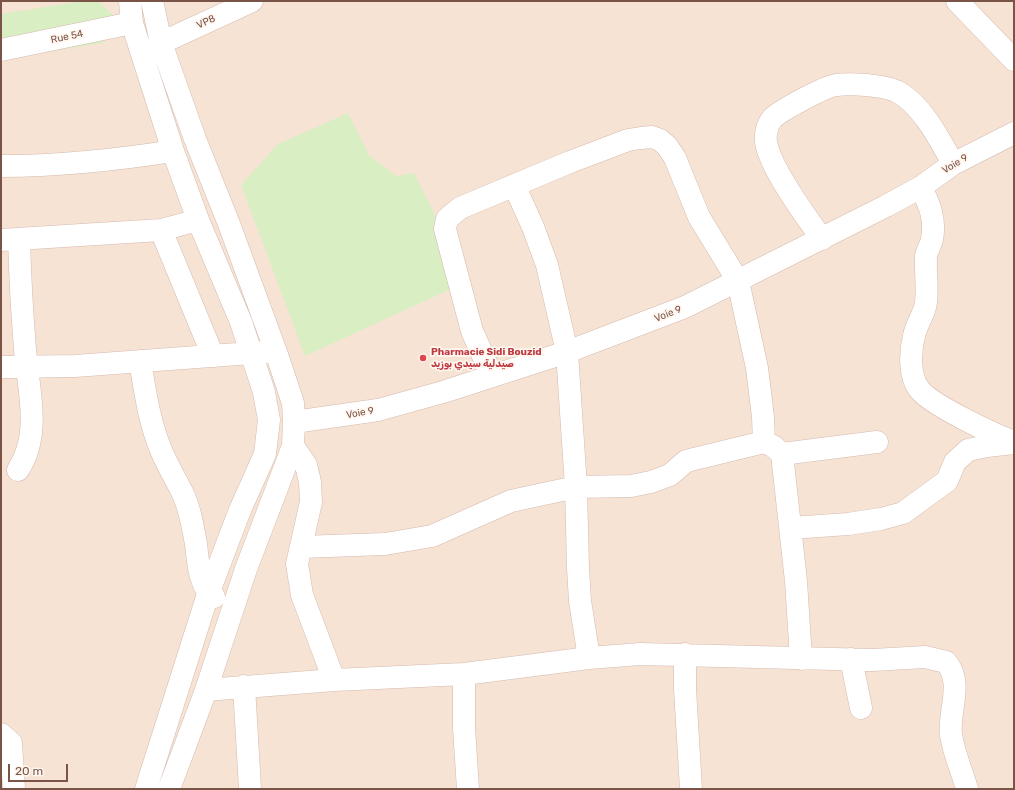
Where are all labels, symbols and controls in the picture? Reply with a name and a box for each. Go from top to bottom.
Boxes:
street label: VP8 [195,12,217,32]
street label: Rue 54 [50,28,84,46]
street label: Voie 9 [940,152,970,176]
street label: Voie 9 [653,303,683,325]
place label: Pharmacie Sidi Bouzid صيدلية سيدي بوزيد [431,346,542,370]
marker: Pharmacie Sidi Bouzid صيدلية سيدي بوزيد [418,353,428,363]
street label: Voie 9 [345,405,375,421]
scale bar [10,756,70,782]
text: 20 m [15,764,43,778]

